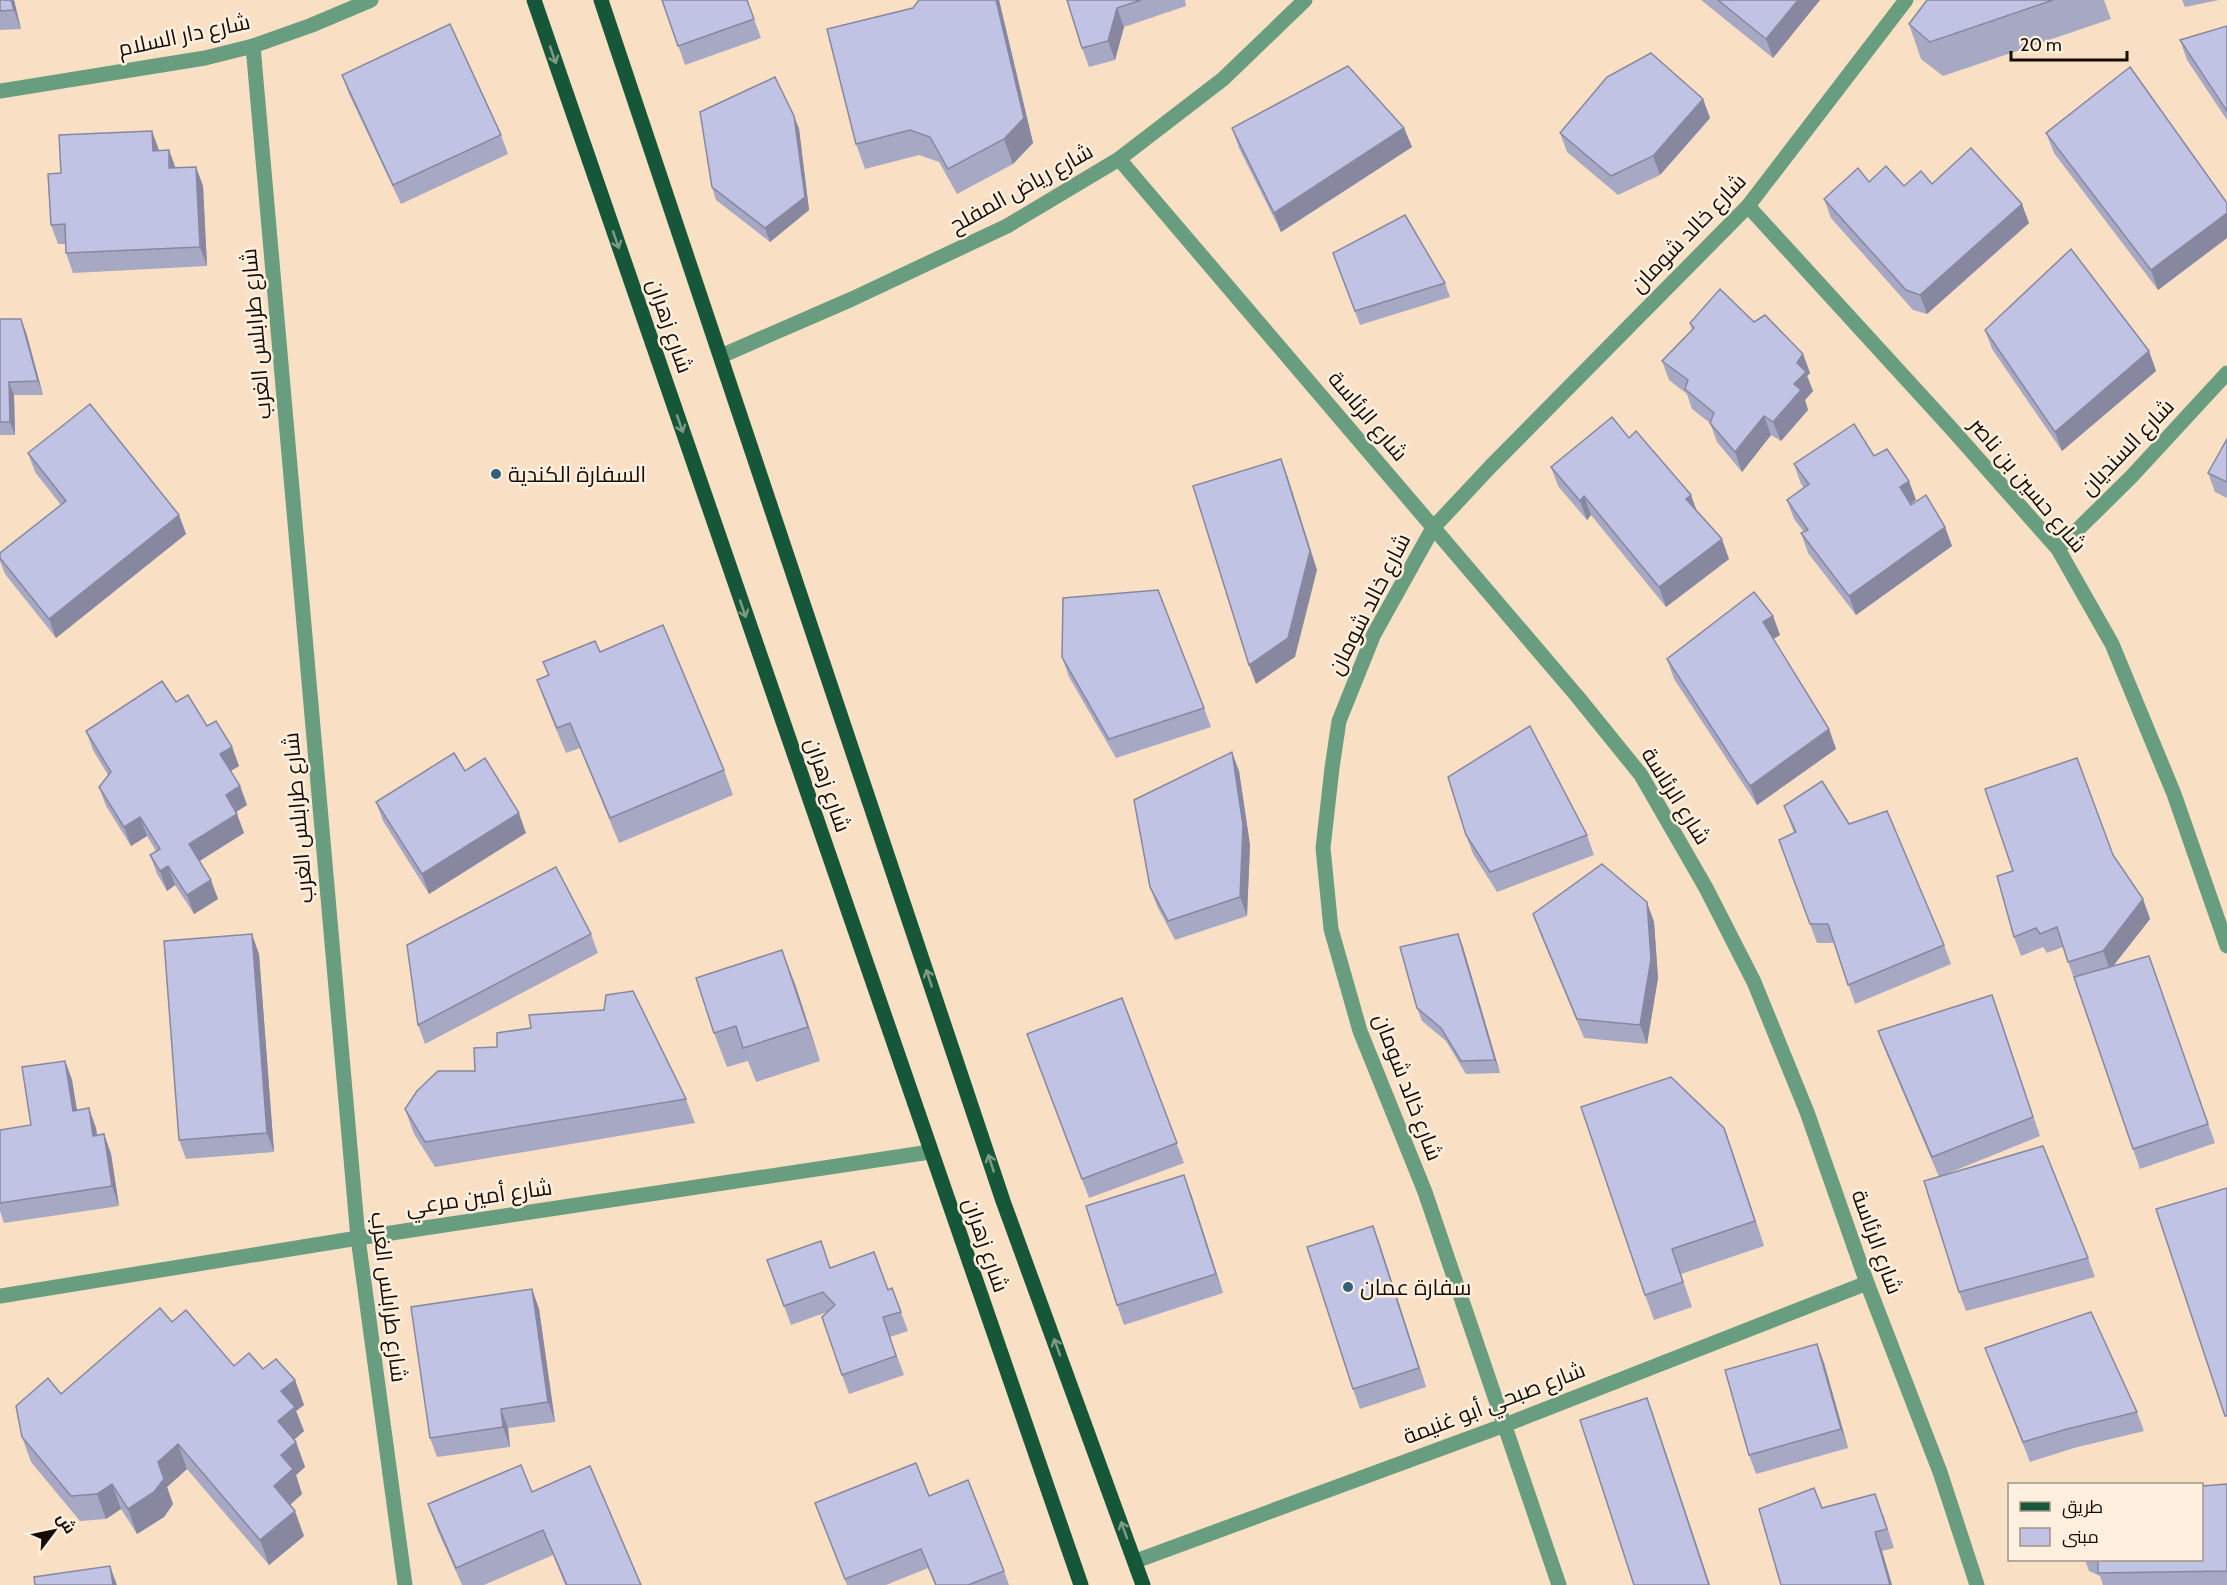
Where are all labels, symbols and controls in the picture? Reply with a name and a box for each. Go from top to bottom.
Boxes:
street label: شارع دار السلام [116,8,253,64]
scale bar [2011,24,2126,62]
text: 20 m [2020,34,2062,56]
one-way arrow [548,45,559,64]
street label: شارع رياض المفلح [944,137,1098,239]
street label: شارع خالد شومان [1624,168,1752,299]
one-way arrow [612,230,623,249]
street label: شارع طرابلس الغرب [235,247,278,421]
street label: شارع زهران [640,275,699,377]
street label: شارع الرئاسة [1322,365,1414,467]
street label: شارع السنديان [2074,393,2180,502]
street label: شارع حسين بن ناصر [1962,410,2092,559]
one-way arrow [675,414,686,433]
place label: السفارة الكندية [508,461,646,488]
marker: السفارة الكندية [489,467,503,481]
street label: شارع خالد شومان [1322,529,1417,680]
one-way arrow [739,599,750,617]
street label: شارع طرابلس الغرب [277,731,320,905]
street label: شارع زهران [798,734,857,836]
street label: شارع الرئاسة [1635,742,1716,850]
one-way arrow [923,969,934,988]
street label: شارع خالد شومان [1367,1010,1448,1165]
one-way arrow [984,1154,995,1173]
street label: شارع أمين مرعي [404,1173,554,1224]
street label: شارع الرئاسة [1845,1186,1908,1298]
street label: شارع زهران [956,1194,1015,1296]
street label: شارع طرابلس الغرب [364,1210,413,1384]
place label: سفارة عمان [1360,1274,1471,1301]
marker: سفارة عمان [1341,1280,1355,1294]
one-way arrow [1050,1338,1061,1357]
street label: شارع صبحي أبو غنيمة [1399,1356,1590,1453]
legend [2008,1483,2203,1561]
text: طريق [2062,1496,2103,1519]
north arrow [24,1501,84,1561]
text: ش [53,1510,80,1537]
one-way arrow [1118,1521,1129,1540]
text: مبنى [2062,1526,2099,1548]

